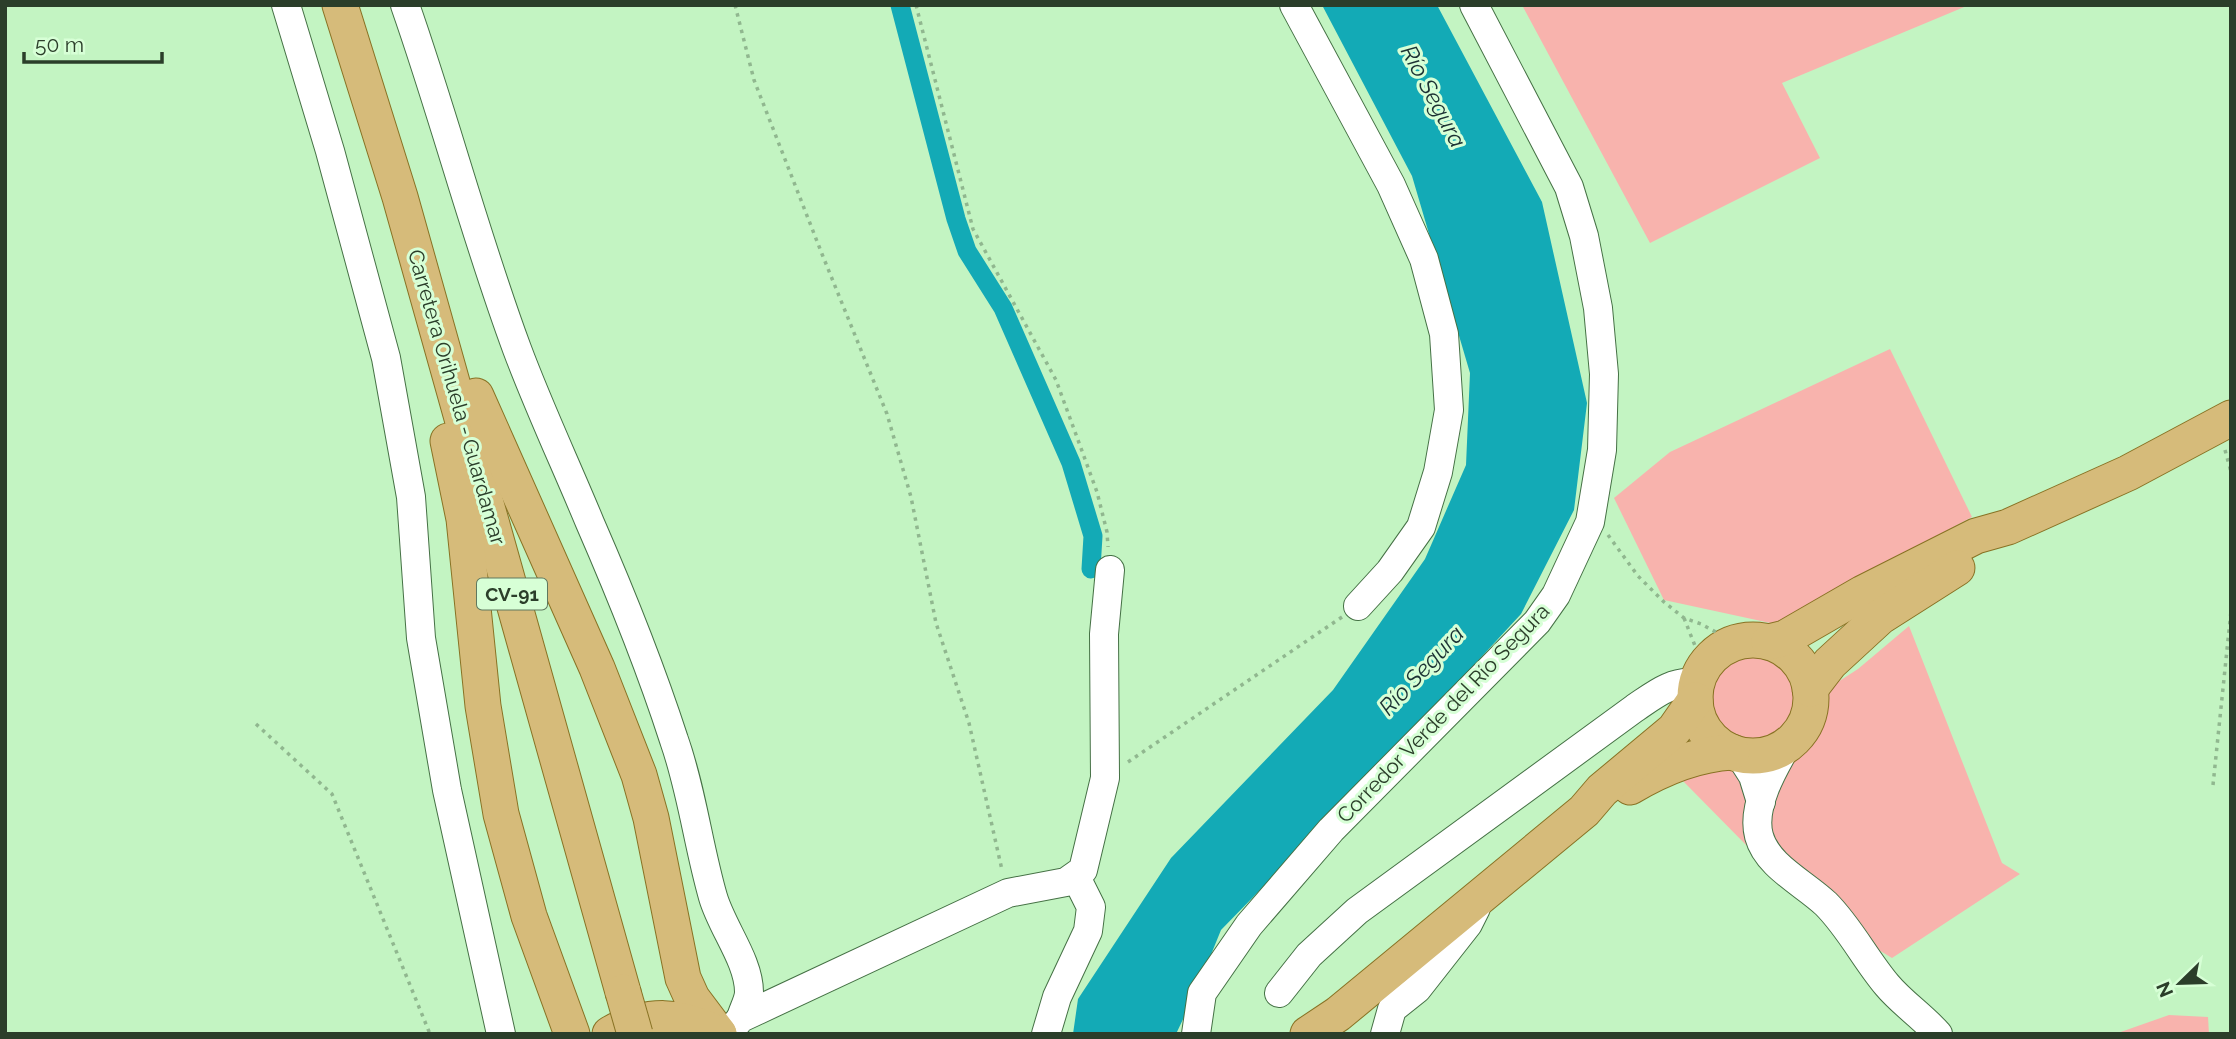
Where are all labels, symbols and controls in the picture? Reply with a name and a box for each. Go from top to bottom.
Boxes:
scale bar [24,21,163,65]
text: 50 m [35,32,84,57]
water label: Río Segura [1396,40,1472,152]
street label: Carretera Orihuela - Guardamar [403,247,511,548]
road number: CV-91 [477,579,547,610]
street label: Corredor Verde del Río Segura [1332,598,1554,828]
water label: Río Segura [1373,620,1469,720]
north arrow [2145,948,2215,1018]
text: N [2151,979,2177,1001]

